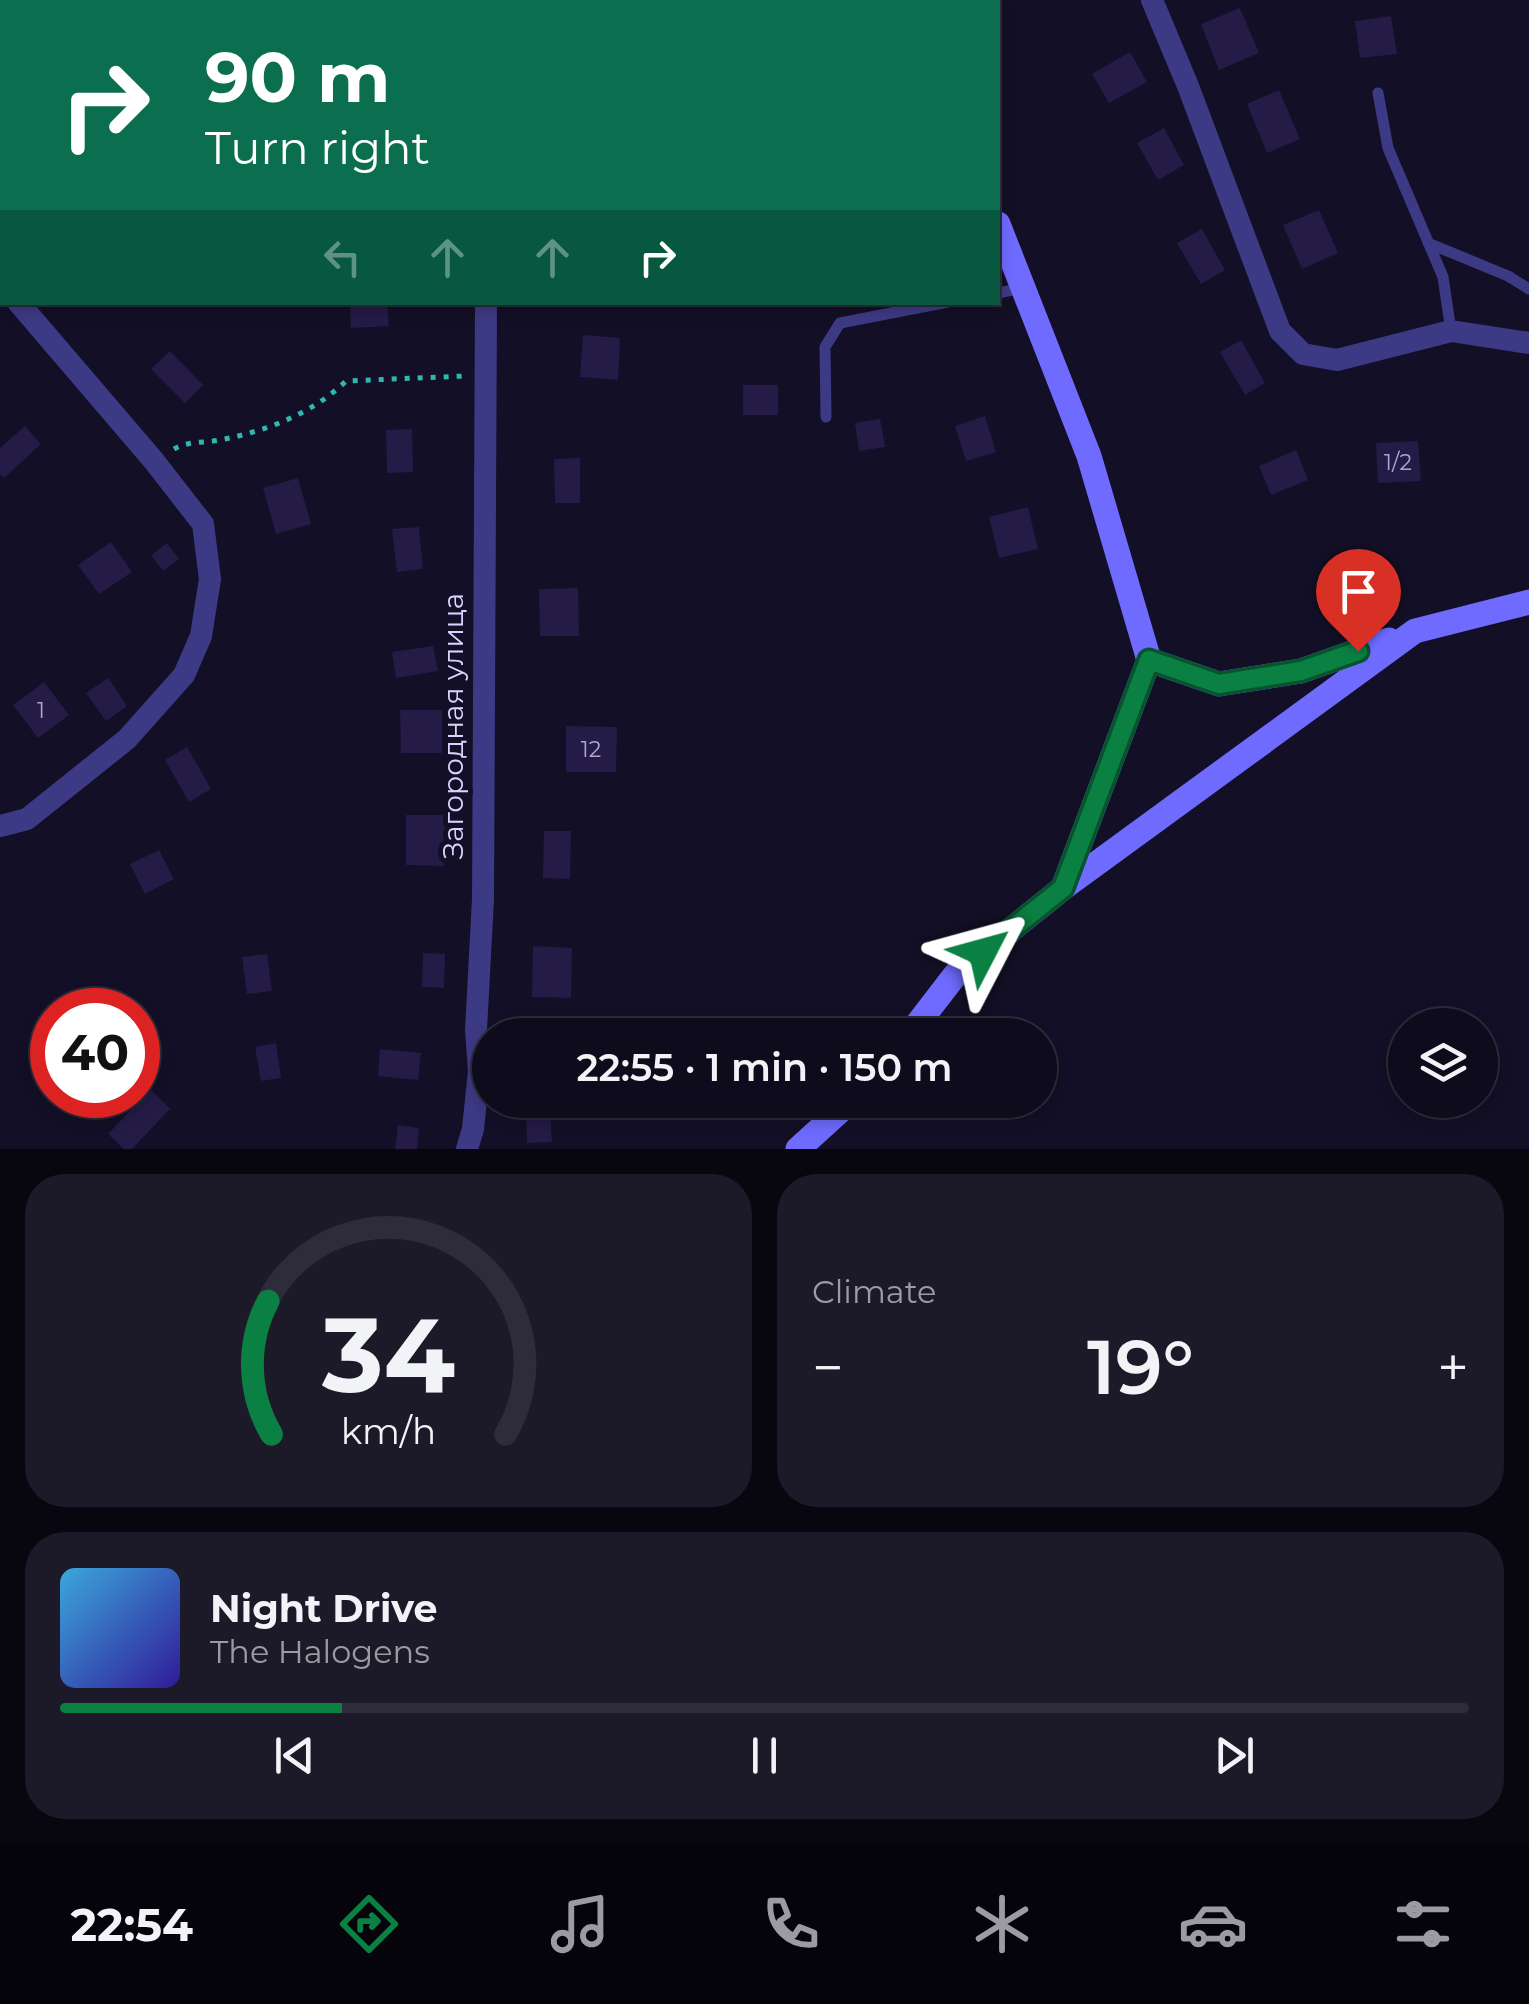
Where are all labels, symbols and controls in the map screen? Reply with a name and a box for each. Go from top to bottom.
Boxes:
text: 90 m [205,34,390,120]
icon: right [40,40,170,170]
text: Turn right [205,120,430,175]
icon: left [315,230,370,285]
icon: ahead [420,230,475,285]
icon: ahead [525,230,580,285]
icon: right [630,230,685,285]
house number: 1/2 [1384,449,1412,476]
pin [1316,549,1401,652]
icon: arrive [1331,564,1386,619]
street label: Загородная улица [436,593,470,859]
house number: 1 [37,697,45,724]
house number: 12 [581,736,601,763]
position arrow [931,900,1035,1004]
speed limit sign: 40 [30,988,160,1118]
map controls [1388,1008,1498,1118]
button: layers [1388,1008,1498,1118]
text: 22:55 · 1 min · 150 m [577,1044,952,1091]
text: Climate [812,1272,936,1311]
text: 34 [321,1291,455,1418]
text: 19° [1087,1321,1194,1413]
text: − [812,1334,844,1401]
text: + [1437,1334,1469,1401]
text: km/h [341,1409,436,1453]
text: Night Drive [210,1585,437,1632]
text: The Halogens [210,1632,430,1671]
icon: previous [267,1728,322,1783]
icon: pause [737,1728,792,1783]
icon: next [1207,1728,1262,1783]
icon: directions [334,1889,404,1959]
icon: music [545,1889,615,1959]
icon: phone [756,1889,826,1959]
icon: climate [967,1889,1037,1959]
icon: car [1178,1889,1248,1959]
icon: filters [1388,1889,1458,1959]
text: 22:54 [70,1897,193,1952]

